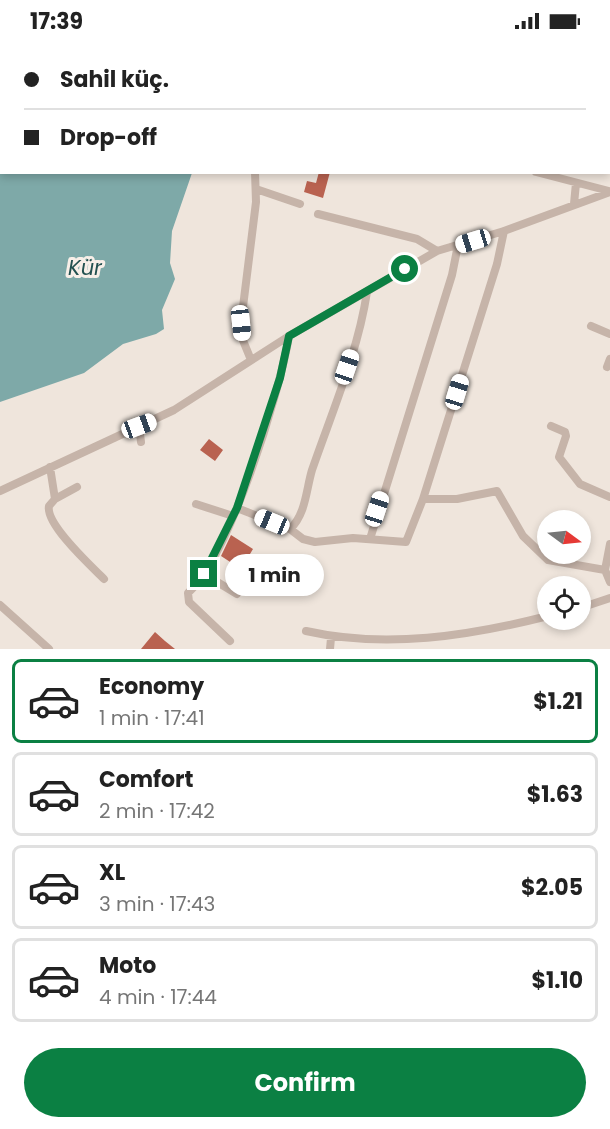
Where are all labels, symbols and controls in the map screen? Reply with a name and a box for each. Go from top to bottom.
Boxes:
text: 17:39 [30,6,83,37]
text: Sahil küç. [60,64,169,95]
text: Drop-off [60,122,157,153]
car [453,227,493,255]
water label: Kür [68,253,103,282]
route start [391,255,418,282]
car [230,304,252,342]
car [333,347,361,387]
car [443,372,471,412]
car [119,411,159,441]
car [363,489,391,529]
car [252,507,292,537]
north arrow [537,510,591,564]
map controls [537,510,591,630]
callout: 1 min [225,553,324,595]
route end [190,560,217,587]
text: 1 min [248,561,301,589]
button: locate [537,576,591,630]
text: Economy [99,671,204,702]
icon: car [27,674,81,728]
text: $1.21 [533,686,583,717]
text: 1 min · 17:41 [99,704,205,732]
text: Comfort [99,764,193,795]
icon: car [27,767,81,821]
text: $1.63 [527,779,583,810]
text: 2 min · 17:42 [99,797,215,825]
text: XL [99,857,125,888]
icon: car [27,860,81,914]
text: $2.05 [521,872,583,903]
text: 3 min · 17:43 [99,890,215,918]
text: Moto [99,950,156,981]
icon: car [27,953,81,1007]
text: $1.10 [531,965,583,996]
text: 4 min · 17:44 [99,983,217,1011]
button: Confirm [24,1048,586,1117]

